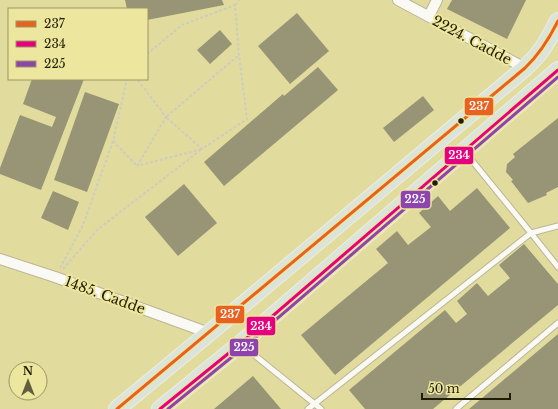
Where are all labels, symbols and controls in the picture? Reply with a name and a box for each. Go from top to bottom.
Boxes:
legend [8,8,148,80]
street label: 2224. Cadde [429,11,515,69]
text: 237 [44,16,66,31]
text: 234 [44,36,66,51]
text: 225 [44,56,66,71]
line badge: 237 [464,97,494,116]
text: 237 [469,99,489,113]
unlabelled marker [456,116,466,126]
line badge: 234 [444,146,474,165]
text: 234 [448,148,470,162]
unlabelled marker [430,178,440,188]
line badge: 225 [400,190,431,209]
text: 225 [405,192,426,206]
street label: 1485. Cadde [62,272,148,318]
line badge: 237 [215,305,245,324]
text: 237 [220,307,240,321]
line badge: 234 [246,316,276,336]
text: 234 [250,319,272,333]
line badge: 225 [229,338,259,357]
text: 225 [234,340,255,354]
north arrow [8,361,48,401]
text: N [23,364,34,378]
scale bar [422,375,510,401]
text: 50 m [428,381,460,396]

